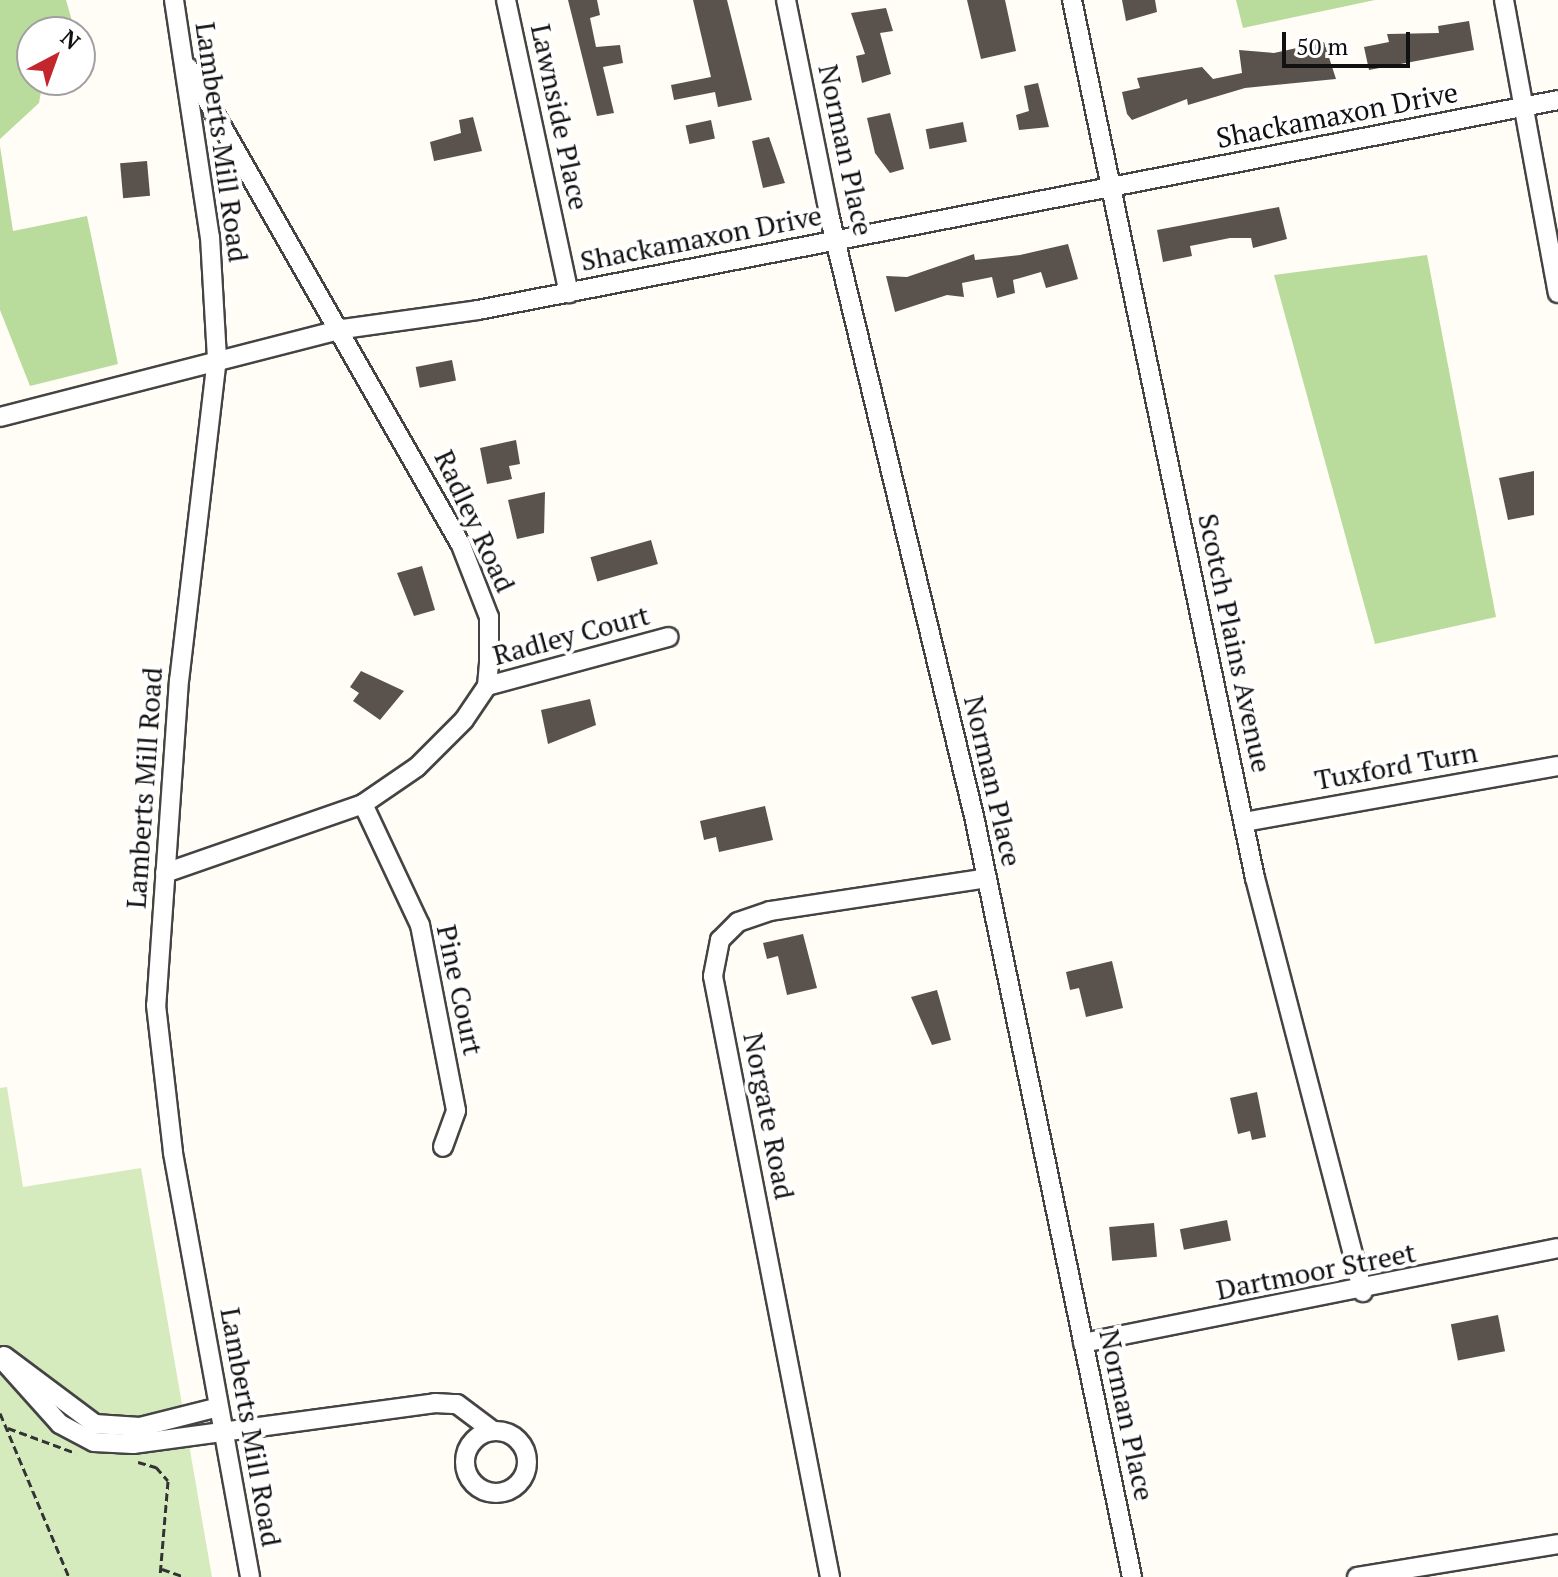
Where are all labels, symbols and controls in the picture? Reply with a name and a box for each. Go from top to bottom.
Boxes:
north arrow [16,16,96,96]
scale bar [1286,16,1414,66]
street label: Lamberts Mill Road [189,20,255,264]
street label: Lawnside Place [524,21,596,213]
text: N [55,23,87,55]
text: 50 m [1296,30,1348,62]
street label: Norman Place [811,61,881,239]
street label: Shackamaxon Drive [1213,75,1461,155]
street label: Shackamaxon Drive [577,198,825,278]
street label: Radley Road [427,445,523,597]
street label: Scotch Plains Avenue [1191,510,1279,776]
street label: Radley Court [489,598,653,672]
street label: Lamberts Mill Road [119,666,169,910]
street label: Norman Place [957,692,1029,870]
street label: Tuxford Turn [1312,735,1480,797]
street label: Pine Court [430,922,490,1058]
street label: Norgate Road [736,1030,802,1202]
street label: Dartmoor Street [1213,1235,1419,1307]
street label: Lamberts Mill Road [213,1305,289,1549]
street label: Norman Place [1092,1326,1162,1504]

